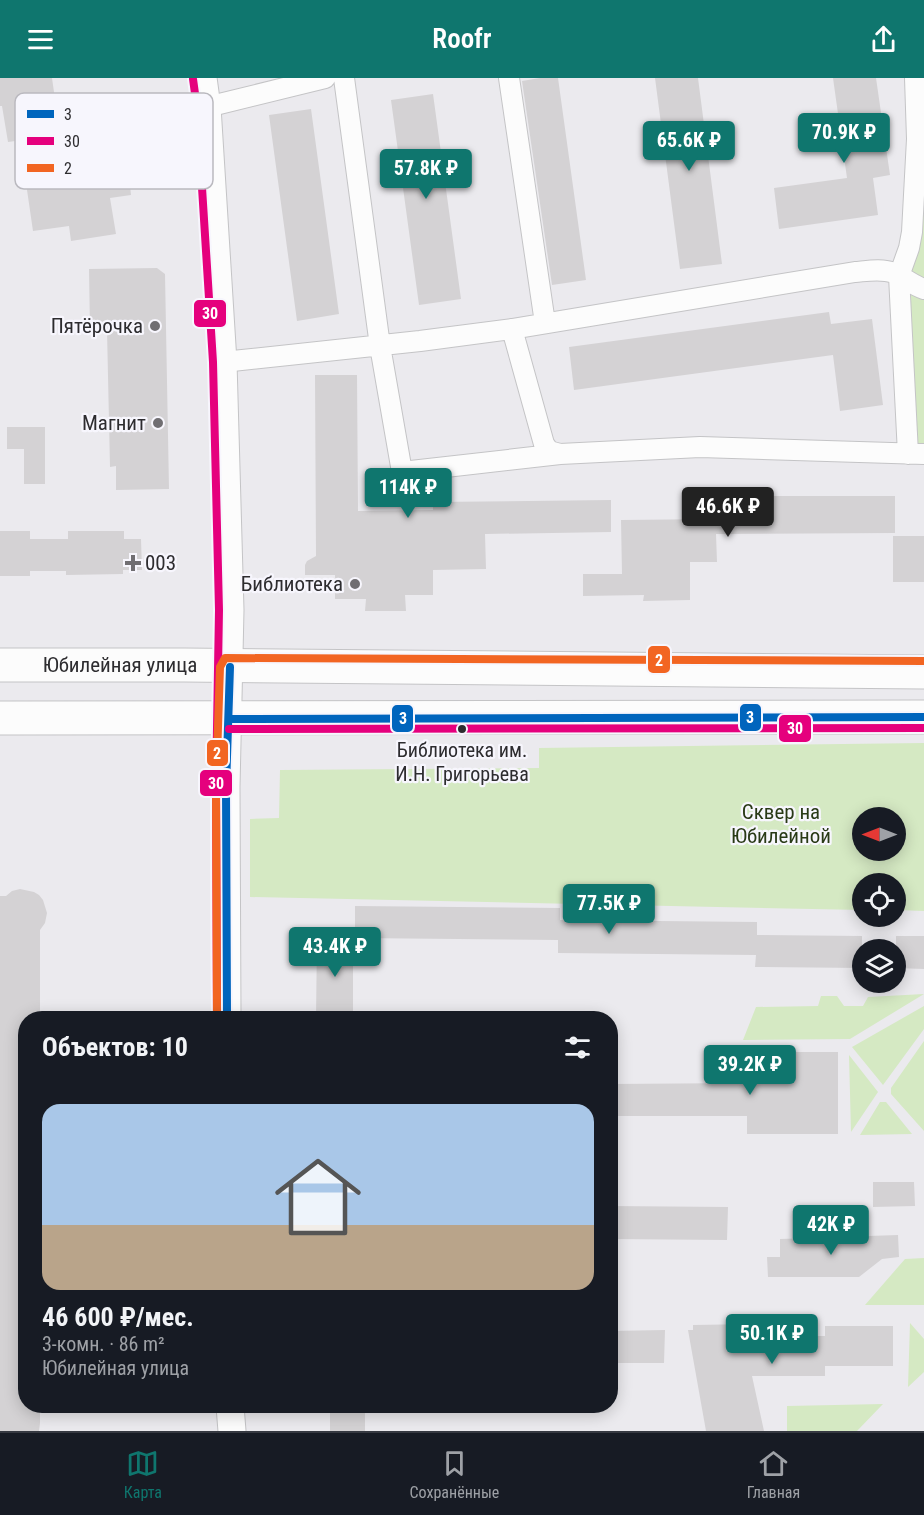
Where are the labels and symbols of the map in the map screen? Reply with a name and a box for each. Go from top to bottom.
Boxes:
legend [15,93,213,189]
text: 3 [64,105,72,124]
pin: 70.9K ₽ [789,113,899,164]
pin: 65.6K ₽ [634,121,744,172]
text: 30 [64,132,80,151]
pin: 57.8K ₽ [371,149,481,200]
text: 2 [64,159,72,178]
line badge: 30 [193,299,227,328]
text: 30 [202,304,218,323]
place label: Пятёрочка [51,314,143,338]
marker: Пятёрочка [148,319,162,333]
place label: Магнит [82,411,146,435]
marker: Магнит [151,416,165,430]
pin: 114K ₽ [359,468,457,519]
pin: 46.6K ₽ [673,487,783,538]
place label: 003 [145,551,176,575]
marker: 003 [126,556,140,570]
place label: Библиотека [241,572,343,596]
marker: Библиотека [348,577,362,591]
line badge: 2 [647,645,671,674]
text: 2 [655,651,663,670]
street label: Юбилейная улица [43,653,197,677]
line badge: 3 [739,703,762,732]
line badge: 3 [391,704,414,733]
text: 3 [746,708,754,727]
text: 3 [399,709,407,728]
line badge: 30 [778,714,812,743]
text: 30 [787,719,803,738]
marker: Библиотека им. И.Н. Григорьева [456,723,468,735]
place label: Библиотека им. И.Н. Григорьева [395,738,529,786]
line badge: 2 [206,739,229,767]
text: 2 [213,744,221,763]
line badge: 30 [199,769,233,797]
text: 30 [208,774,224,793]
park label: Сквер на Юбилейной [731,800,831,848]
north arrow [852,807,906,861]
pin: 77.5K ₽ [554,884,664,935]
pin: 43.4K ₽ [280,927,390,978]
pin: 39.2K ₽ [695,1045,805,1096]
pin: 42K ₽ [789,1205,873,1256]
pin: 50.1K ₽ [717,1314,827,1365]

